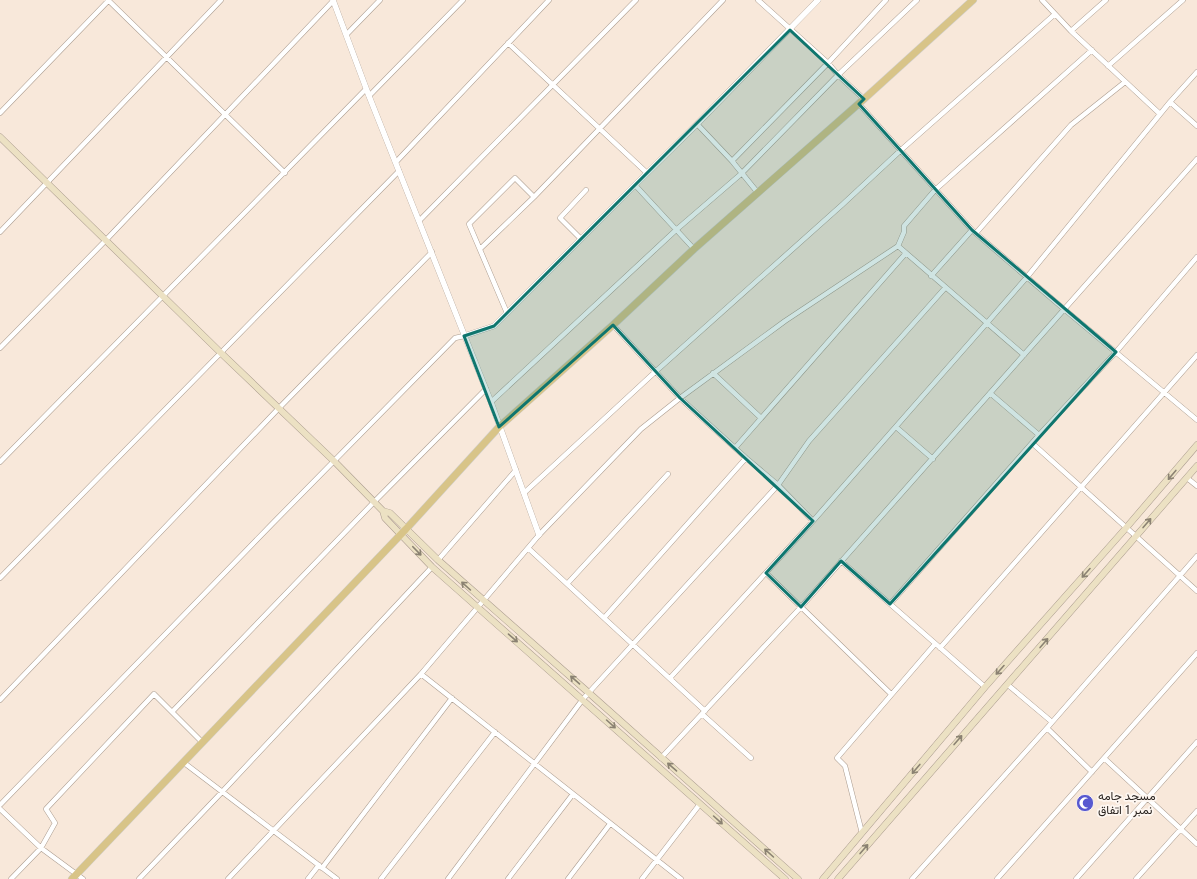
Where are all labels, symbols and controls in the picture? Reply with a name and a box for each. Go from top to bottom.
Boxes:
one-way arrow [1167,470,1176,480]
one-way arrow [1142,518,1152,528]
one-way arrow [412,546,421,556]
one-way arrow [1082,568,1091,578]
one-way arrow [461,581,472,590]
one-way arrow [508,634,518,643]
one-way arrow [1039,638,1049,648]
one-way arrow [995,665,1004,675]
one-way arrow [570,676,580,685]
one-way arrow [605,719,615,728]
one-way arrow [953,736,962,746]
one-way arrow [667,762,677,772]
one-way arrow [911,764,920,775]
place label: مسجد جامه نمبر 1 اتفاق [1098,789,1156,818]
mosque icon: مسجد جامه نمبر 1 اتفاق [1075,793,1095,813]
one-way arrow [713,815,723,824]
one-way arrow [859,844,868,855]
one-way arrow [764,848,774,858]

